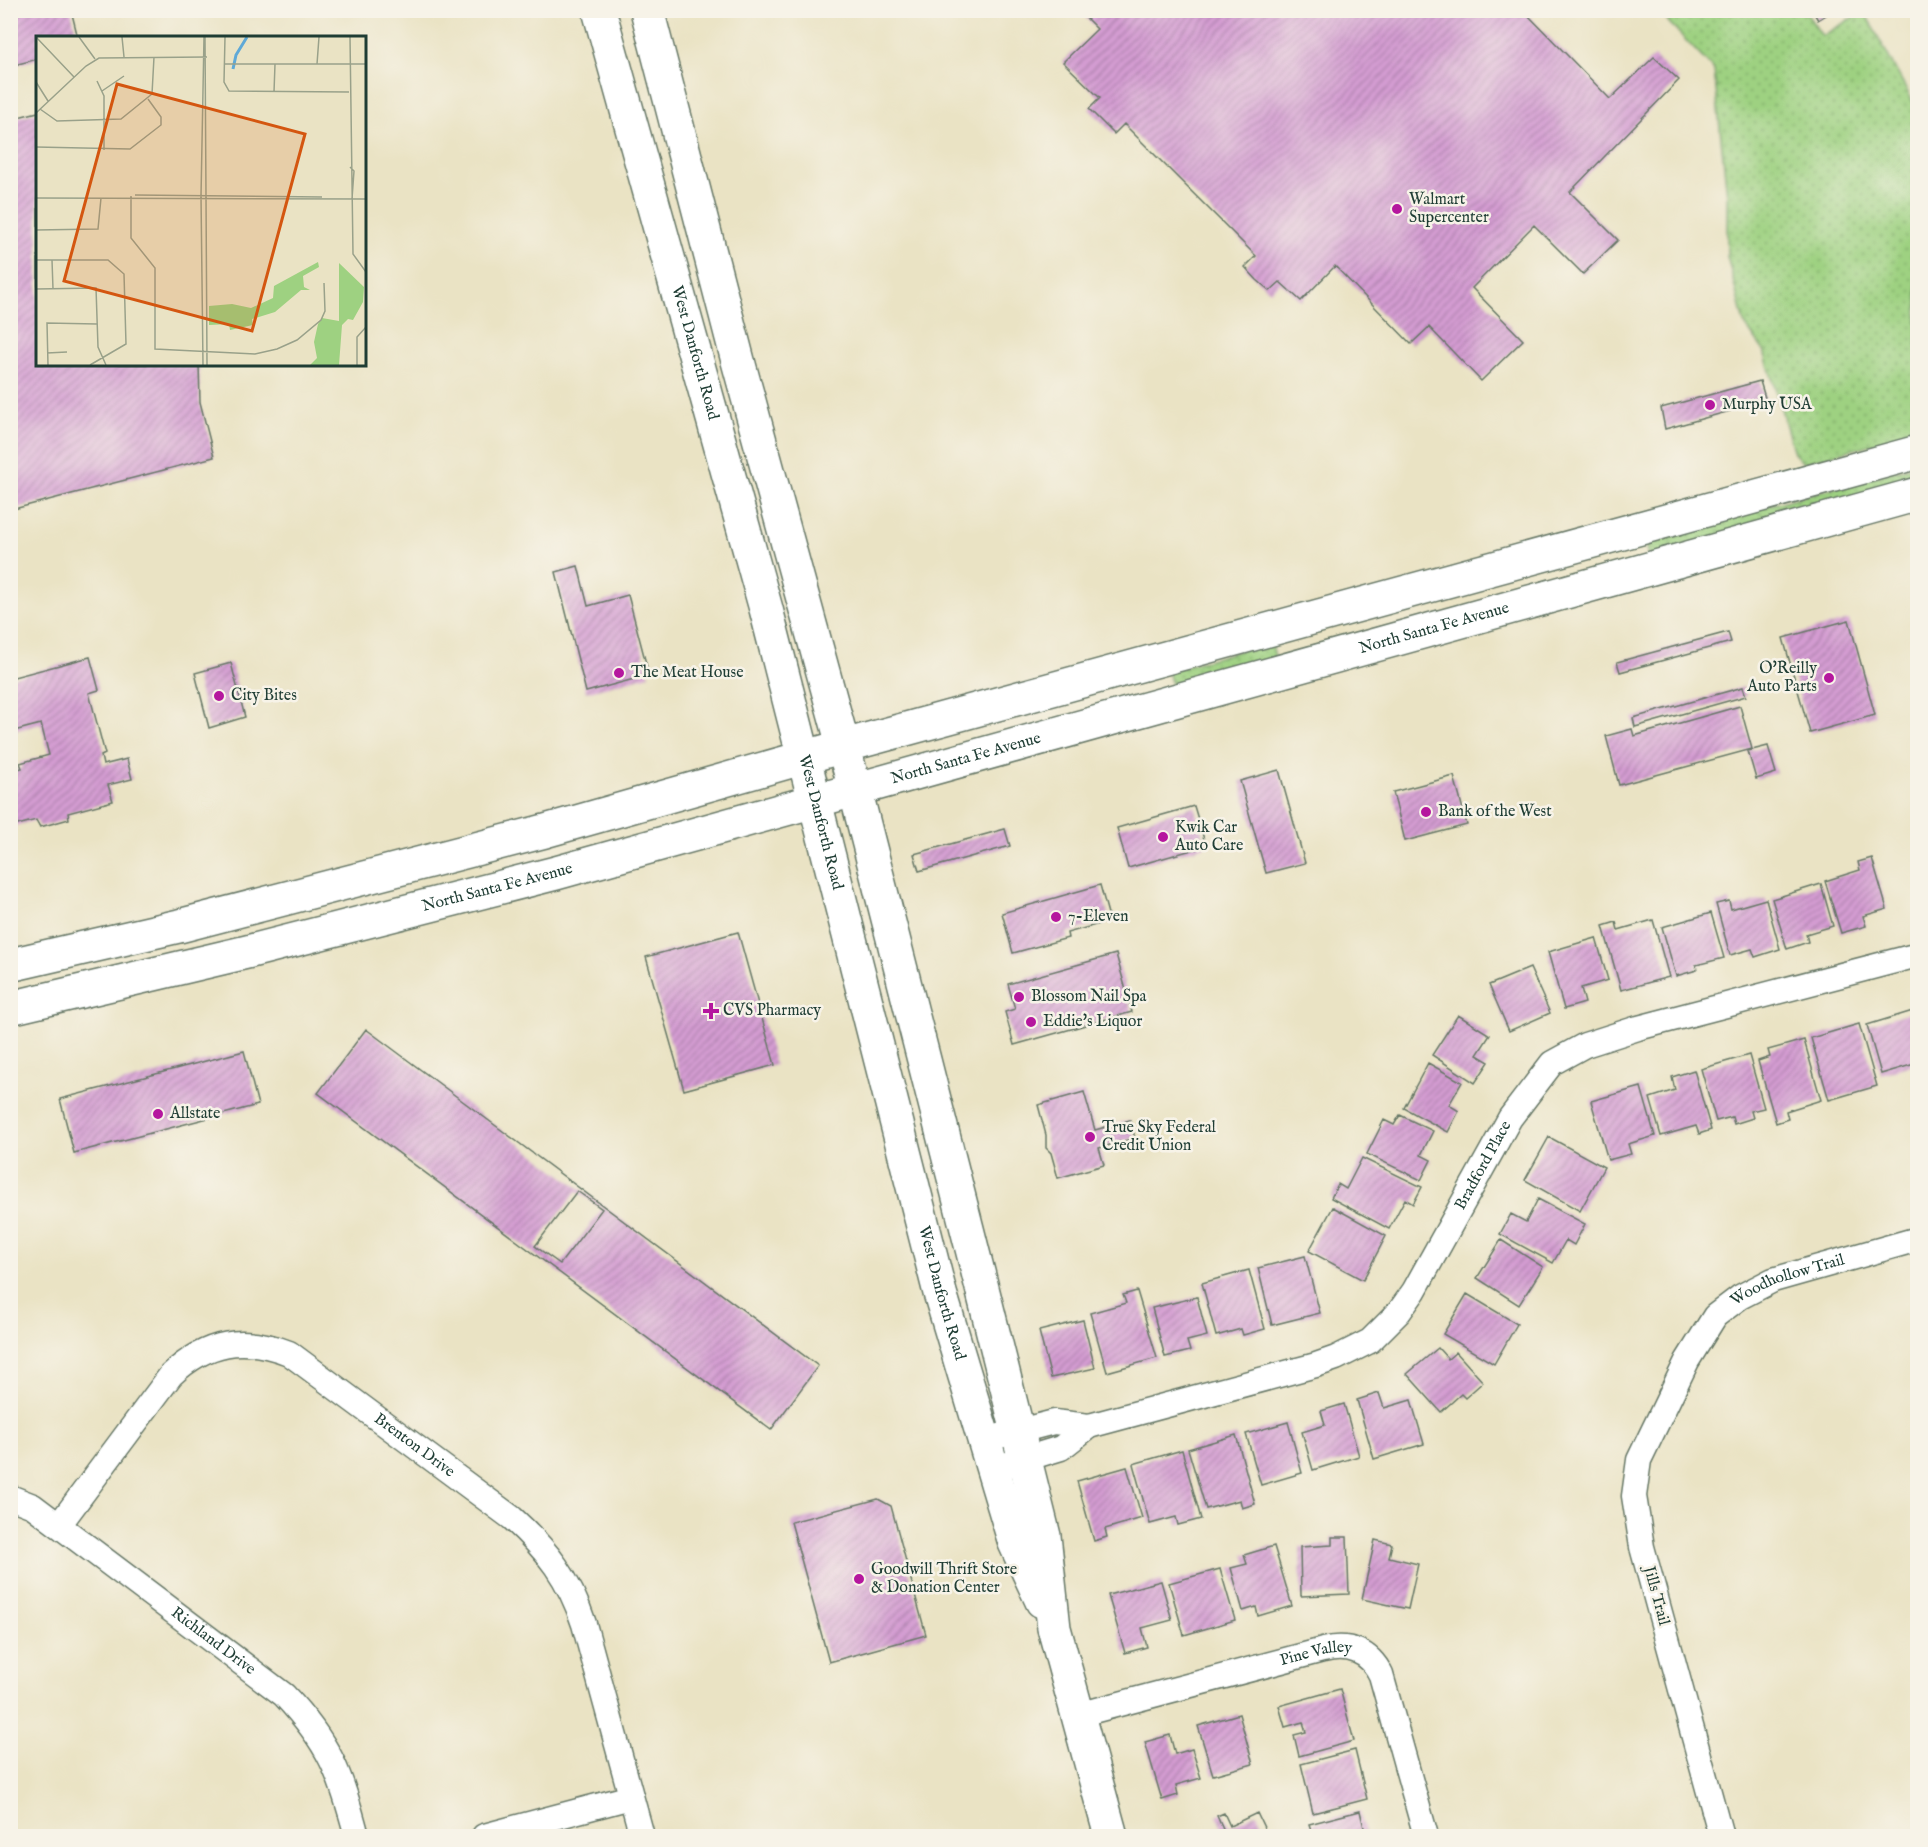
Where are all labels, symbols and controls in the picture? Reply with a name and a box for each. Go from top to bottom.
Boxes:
inset map [36,36,366,366]
place label: Walmart Supercenter [1409,190,1489,228]
marker: Walmart Supercenter [1390,202,1404,216]
street label: West Danforth Road [666,283,723,423]
place label: Murphy USA [1722,395,1813,415]
marker: Murphy USA [1703,398,1717,412]
street label: North Santa Fe Avenue [1357,598,1511,659]
place label: O'Reilly Auto Parts [1746,659,1817,697]
place label: The Meat House [631,663,743,683]
marker: The Meat House [612,666,626,680]
marker: O'Reilly Auto Parts [1822,671,1836,685]
place label: City Bites [231,686,297,706]
marker: City Bites [212,689,226,703]
street label: North Santa Fe Avenue [889,729,1043,789]
street label: West Danforth Road [793,753,847,892]
place label: Bank of the West [1438,802,1552,822]
marker: Bank of the West [1419,805,1433,819]
place label: Kwik Car Auto Care [1174,818,1243,856]
marker: Kwik Car Auto Care [1156,830,1170,844]
street label: North Santa Fe Avenue [420,859,575,917]
place label: 7-Eleven [1068,907,1129,927]
marker: 7-Eleven [1049,910,1063,924]
place label: Blossom Nail Spa [1031,987,1147,1007]
marker: Blossom Nail Spa [1012,990,1026,1004]
place label: CVS Pharmacy [723,1001,821,1021]
marker: CVS Pharmacy [704,1004,718,1018]
place label: Eddie's Liquor [1043,1012,1142,1032]
marker: Eddie's Liquor [1024,1015,1038,1029]
place label: Allstate [169,1104,220,1124]
marker: Allstate [151,1107,165,1121]
street label: Bradford Place [1451,1117,1516,1214]
place label: True Sky Federal Credit Union [1102,1118,1217,1156]
marker: True Sky Federal Credit Union [1083,1130,1097,1144]
street label: West Danforth Road [913,1224,970,1363]
street label: Woodhollow Trail [1727,1250,1848,1310]
street label: Brenton Drive [370,1409,459,1482]
place label: Goodwill Thrift Store & Donation Center [871,1560,1017,1598]
street label: Jills Trail [1638,1562,1674,1628]
marker: Goodwill Thrift Store & Donation Center [852,1572,866,1586]
street label: Richland Drive [167,1603,259,1680]
street label: Pine Valley [1278,1638,1354,1671]

